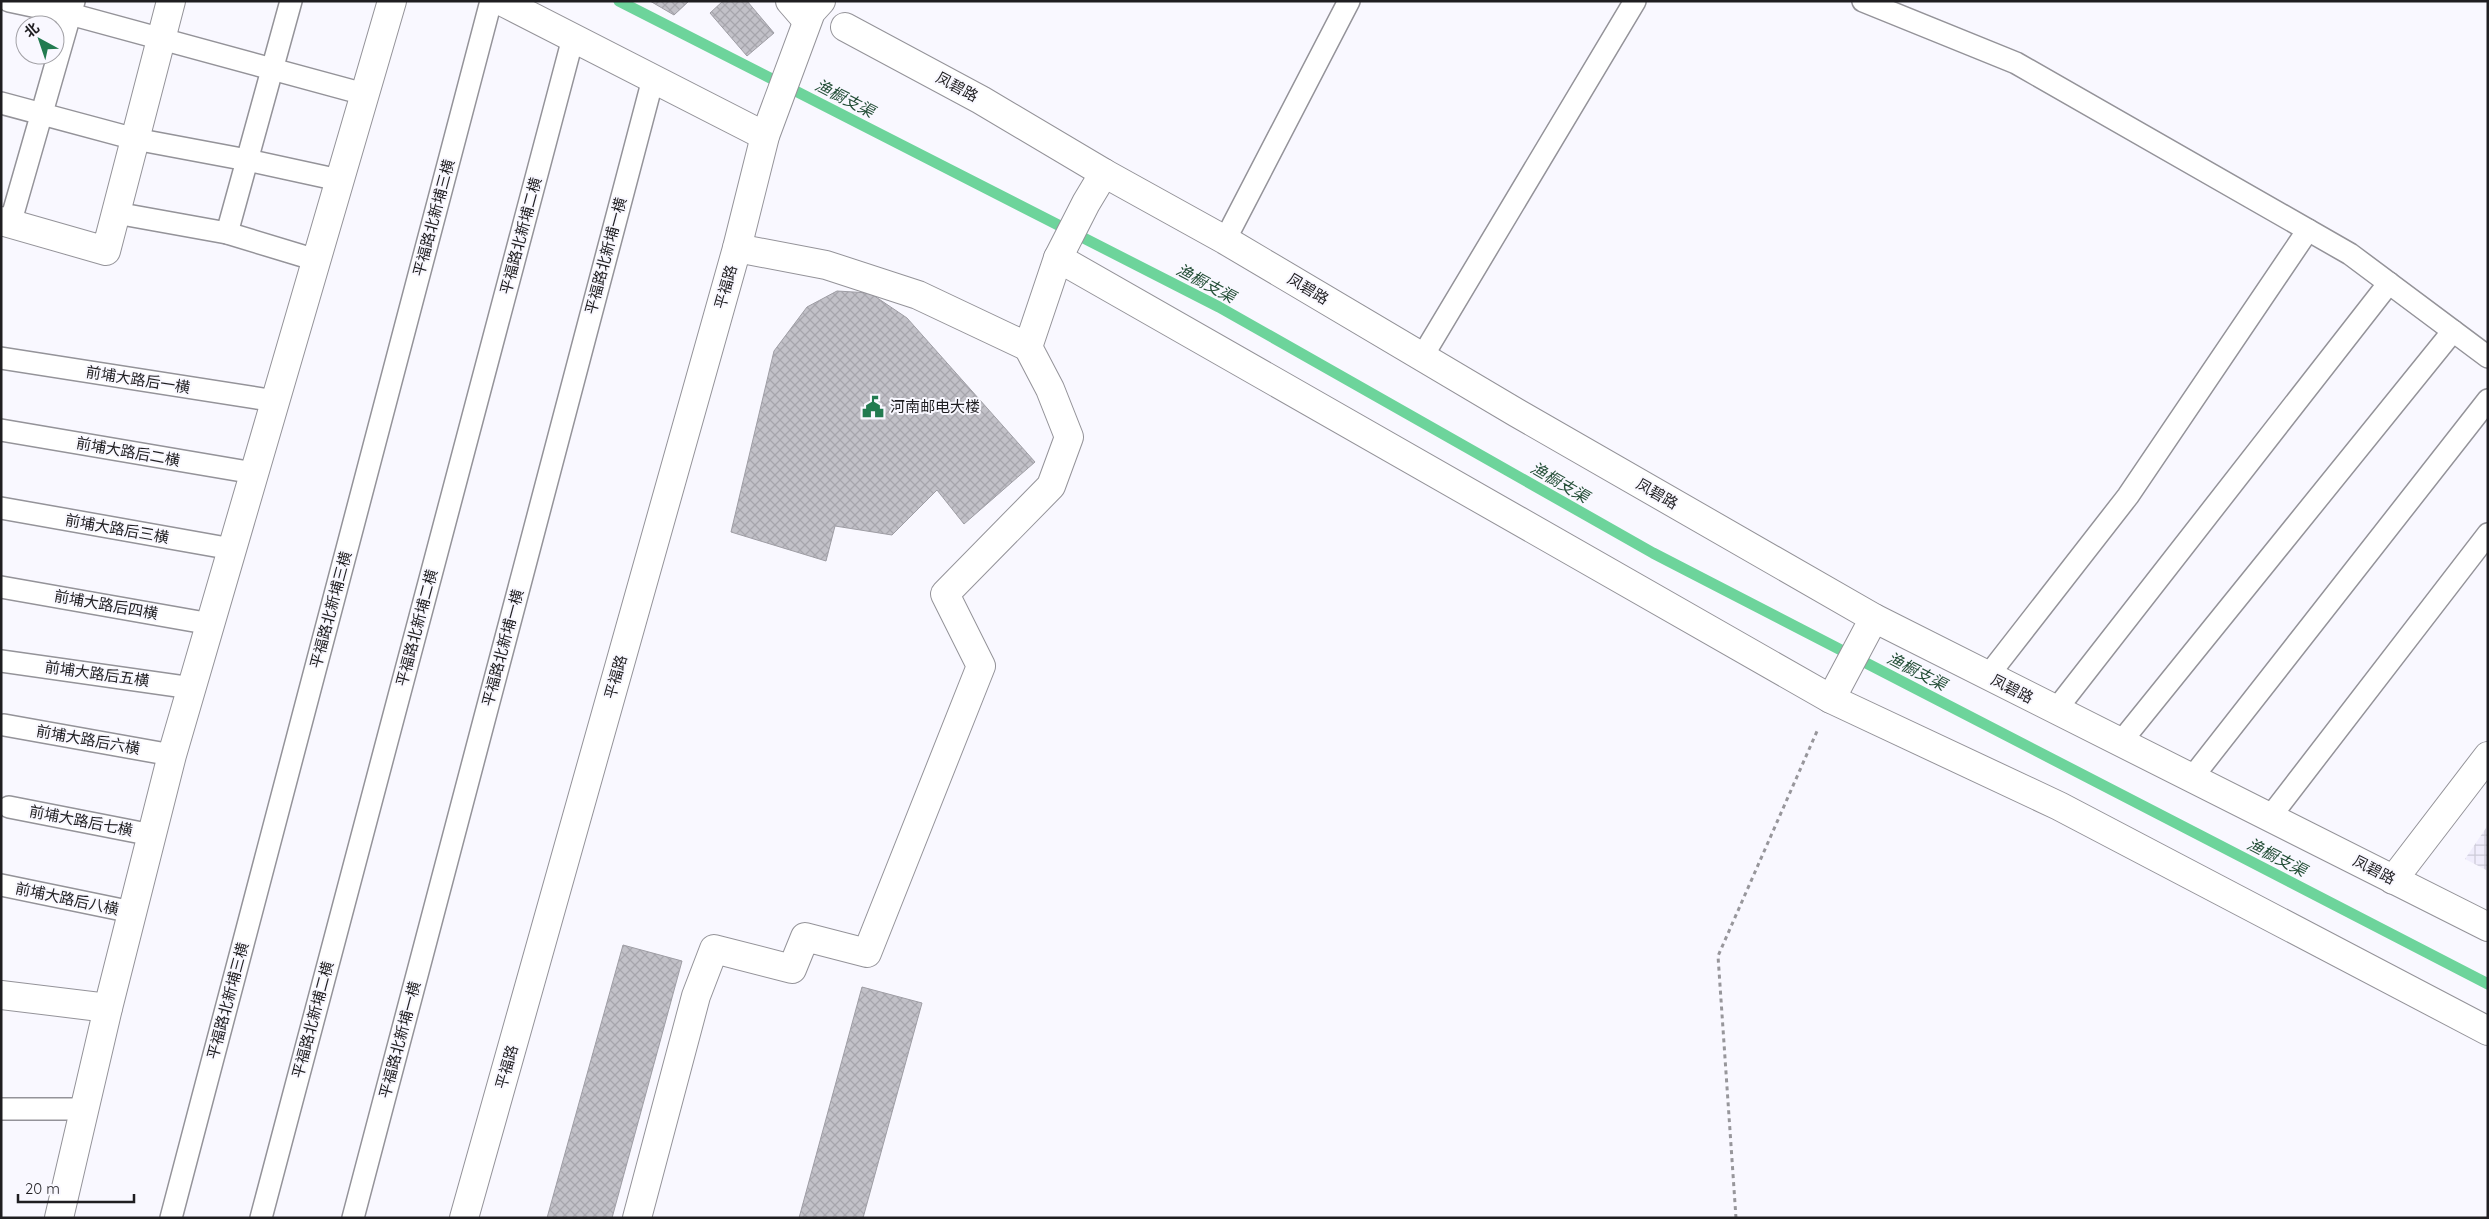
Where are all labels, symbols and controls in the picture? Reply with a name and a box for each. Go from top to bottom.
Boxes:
north arrow [15,15,65,65]
text: 北 [20,19,43,41]
street label: 凤碧路 [933,68,982,106]
water label: 渔橱支渠 [812,75,880,122]
street label: 平福路北新埔三横 [409,157,458,278]
street label: 平福路北新埔二横 [496,175,545,296]
street label: 平福路北新埔一横 [581,195,630,316]
water label: 渔橱支渠 [1173,259,1241,308]
street label: 平福路 [710,263,741,311]
street label: 凤碧路 [1284,269,1332,308]
street label: 前埔大路后一横 [85,362,191,397]
public building icon: 河南邮电大楼 [860,394,886,420]
place label: 河南邮电大楼 [890,397,980,416]
street label: 前埔大路后二横 [75,433,181,470]
water label: 渔橱支渠 [1527,457,1594,508]
street label: 凤碧路 [1633,474,1681,513]
street label: 前埔大路后三横 [64,510,170,547]
street label: 平福路北新埔三横 [306,549,355,670]
street label: 平福路北新埔二横 [392,567,441,688]
street label: 前埔大路后四横 [53,586,159,623]
street label: 平福路北新埔一横 [478,587,527,708]
water label: 渔橱支渠 [1884,648,1952,695]
street label: 平福路 [600,653,631,701]
street label: 前埔大路后五横 [44,657,150,690]
street label: 凤碧路 [1988,670,2037,707]
street label: 前埔大路后六横 [35,721,141,758]
street label: 前埔大路后七横 [28,801,134,840]
water label: 渔橱支渠 [2244,834,2312,881]
street label: 凤碧路 [2350,851,2399,888]
street label: 前埔大路后八横 [14,878,120,919]
street label: 平福路北新埔三横 [203,940,252,1061]
street label: 平福路北新埔二横 [288,959,337,1080]
street label: 平福路北新埔一横 [375,979,424,1100]
street label: 平福路 [491,1043,522,1091]
scale bar [18,1172,134,1204]
text: 20 m [25,1179,60,1198]

